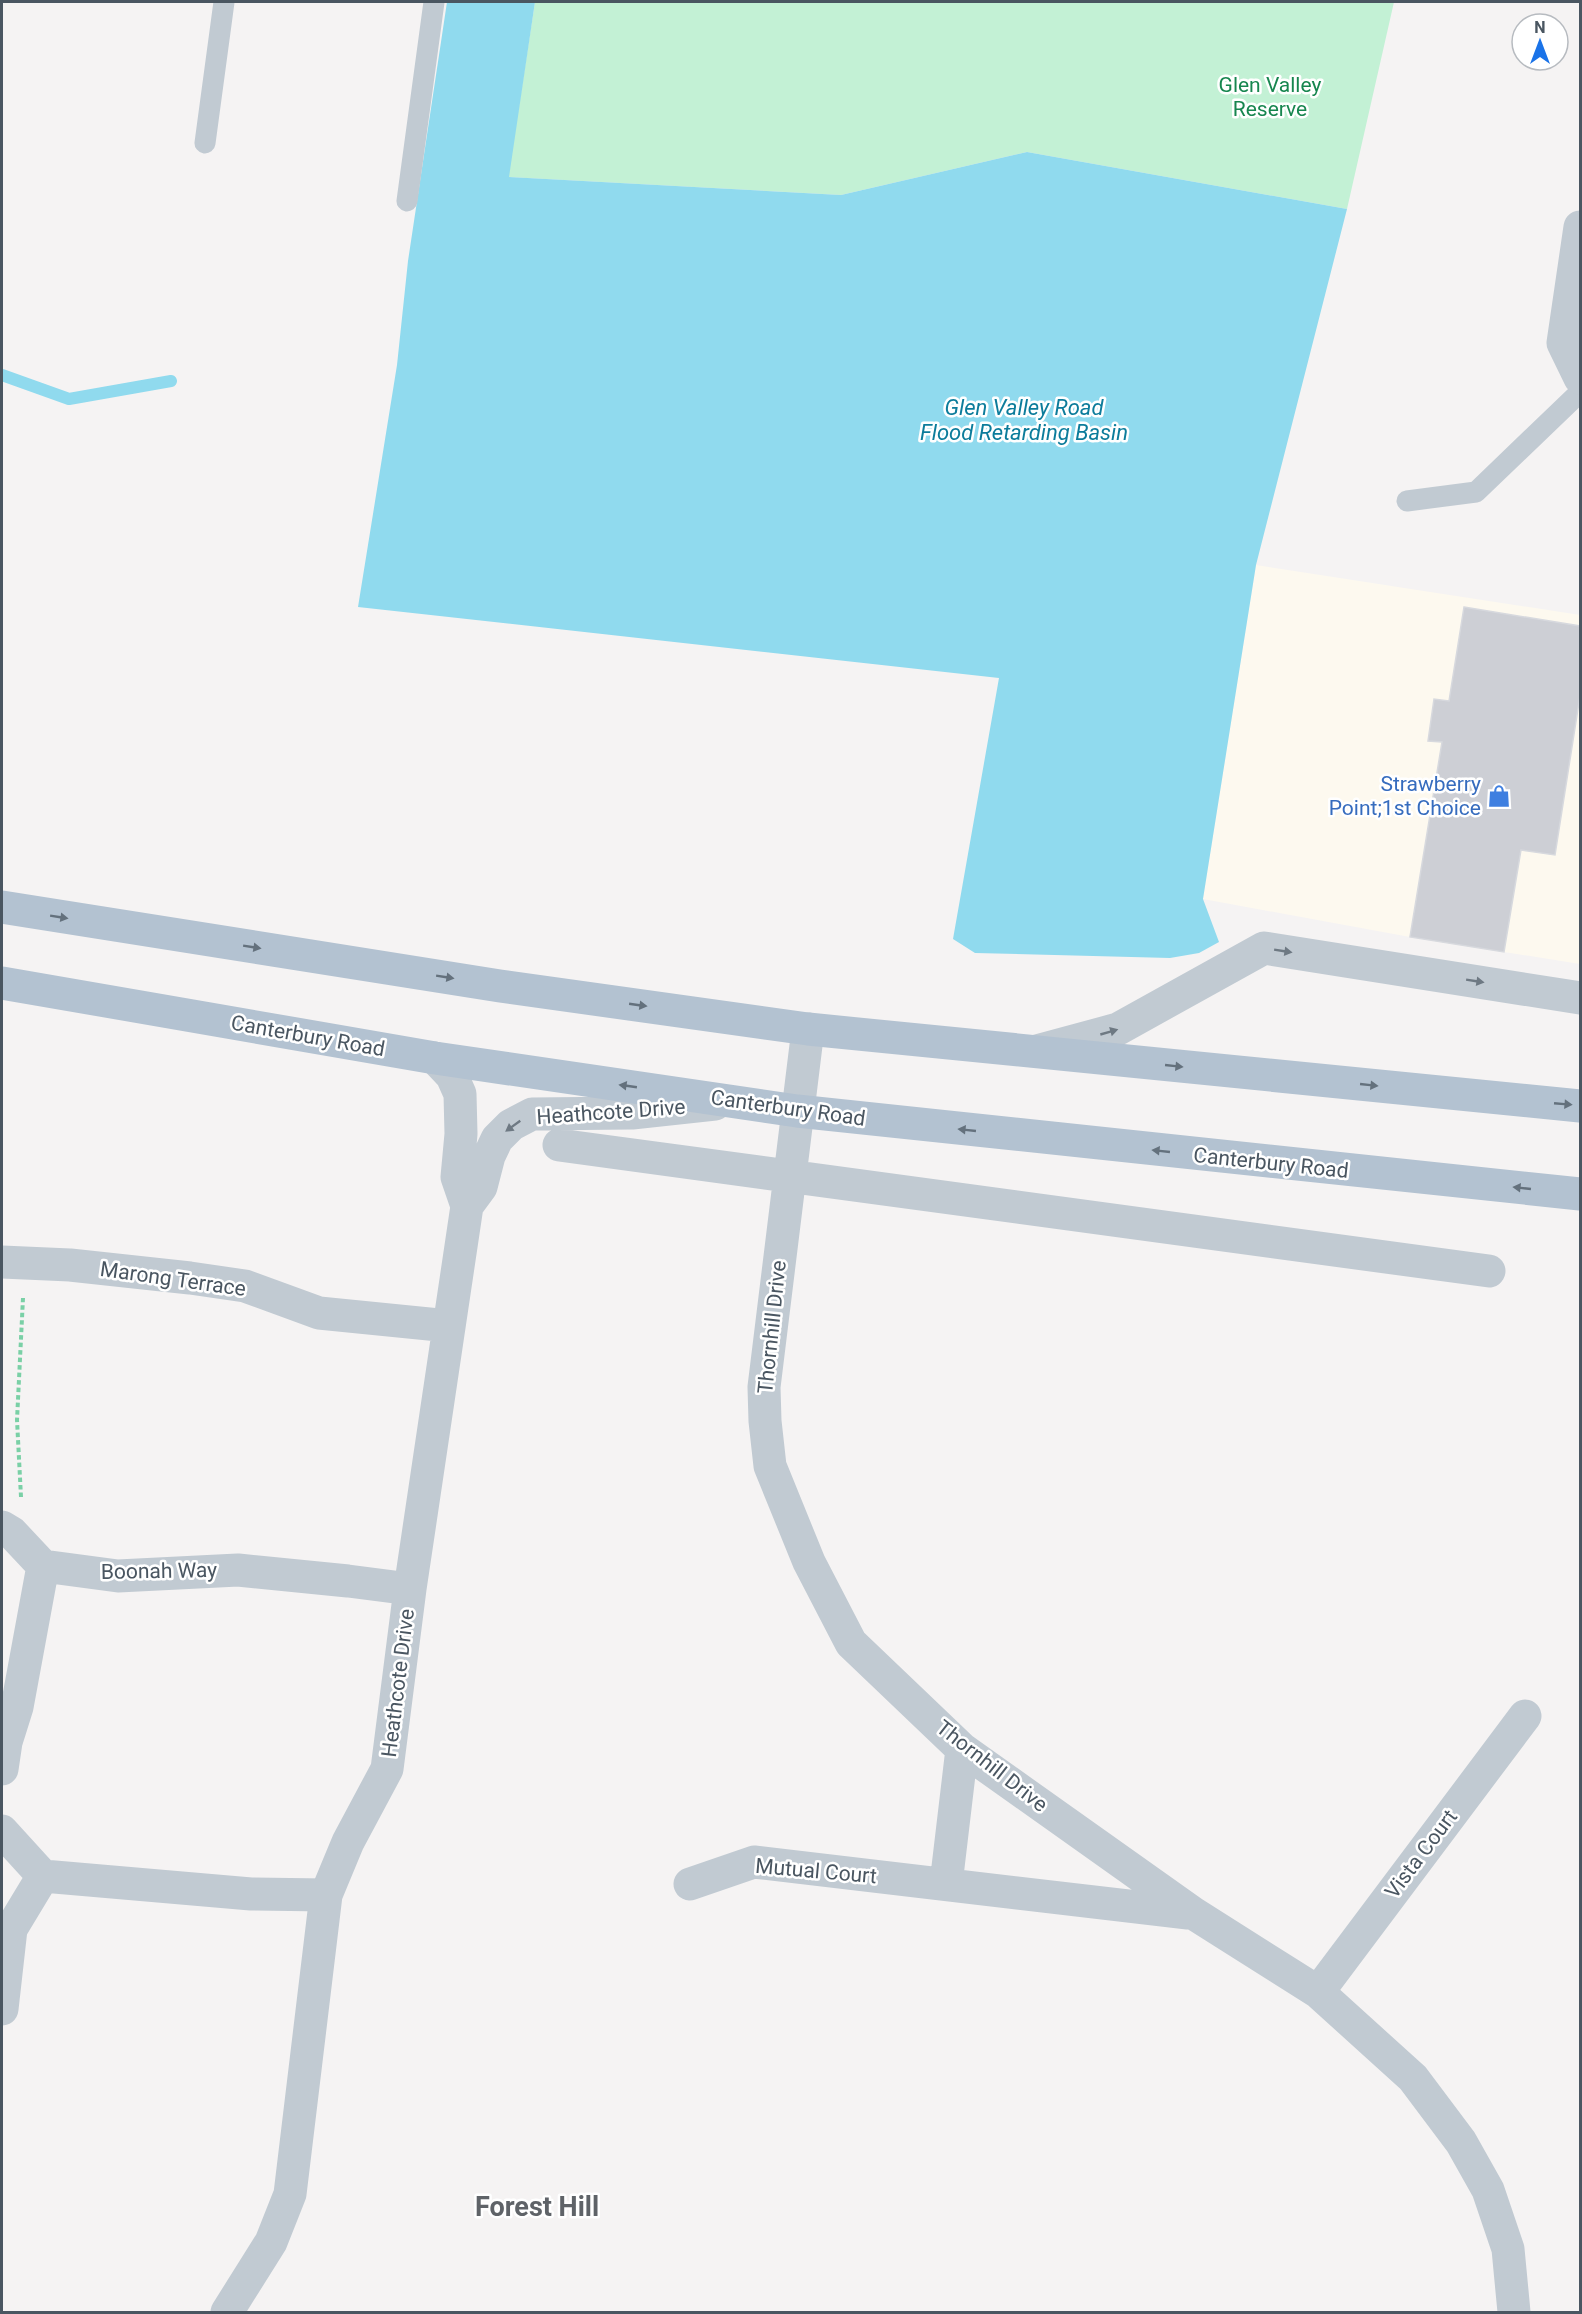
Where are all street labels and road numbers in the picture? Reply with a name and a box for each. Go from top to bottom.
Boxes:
street label: Canterbury Road [229,1011,387,1061]
street label: Canterbury Road [709,1085,867,1131]
street label: Heathcote Drive [536,1095,686,1129]
street label: Canterbury Road [1192,1143,1350,1183]
street label: Marong Terrace [99,1257,247,1301]
street label: Thornhill Drive [753,1259,791,1395]
street label: Boonah Way [101,1558,217,1584]
street label: Heathcote Drive [377,1607,419,1759]
street label: Thornhill Drive [932,1715,1052,1817]
street label: Vista Court [1380,1805,1462,1903]
street label: Mutual Court [754,1854,878,1888]

